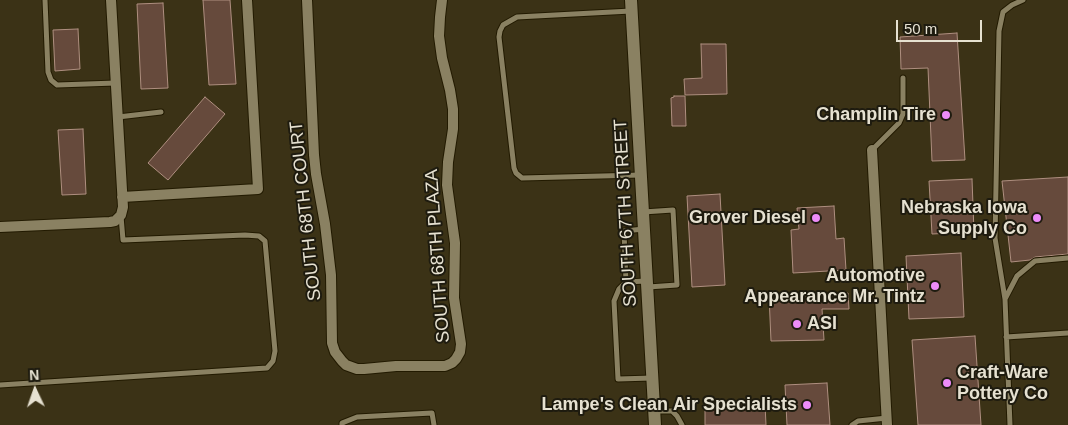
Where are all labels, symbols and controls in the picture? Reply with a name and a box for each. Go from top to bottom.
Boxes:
scale bar [898,10,984,42]
text: 50 m [904,20,937,37]
place label: Champlin Tire [816,104,936,126]
marker: Champlin Tire [940,109,952,121]
street label: SOUTH 67TH STREET [610,119,642,307]
street label: SOUTH 68TH COURT [286,120,326,302]
street label: SOUTH 68TH PLAZA [421,168,455,344]
place label: Nebraska Iowa Supply Co [901,197,1027,240]
place label: Grover Diesel [689,207,806,229]
marker: Grover Diesel [810,212,822,224]
marker: Nebraska Iowa Supply Co [1031,212,1043,224]
place label: Automotive Appearance Mr. Tintz [744,265,925,308]
marker: Automotive Appearance Mr. Tintz [929,280,941,292]
place label: ASI [807,313,837,335]
marker: ASI [791,318,803,330]
place label: Craft-Ware Pottery Co [957,362,1048,404]
north arrow [10,365,60,415]
text: N [29,367,40,383]
marker: Craft-Ware Pottery Co [941,377,953,389]
place label: Lampe's Clean Air Specialists [542,394,797,416]
marker: Lampe's Clean Air Specialists [801,399,813,411]

